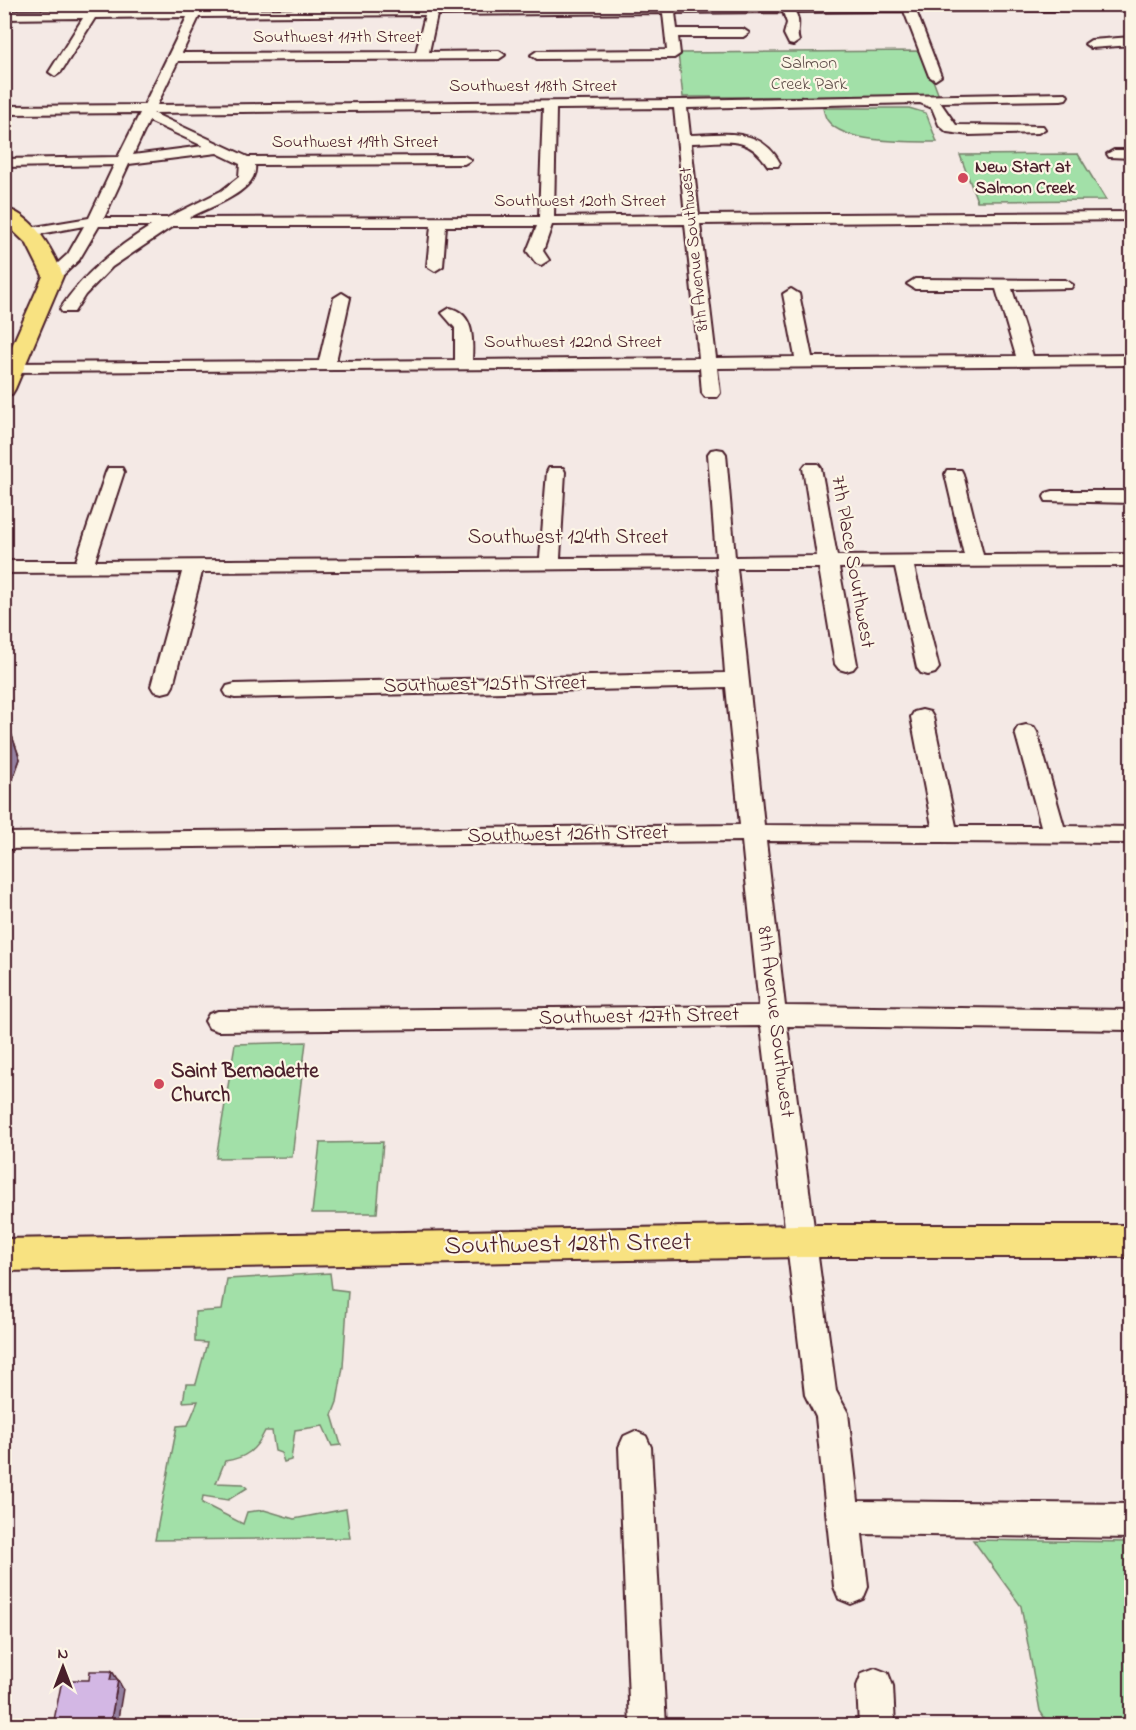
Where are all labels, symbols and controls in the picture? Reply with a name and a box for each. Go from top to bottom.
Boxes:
street label: Southwest 117th Street [253,25,421,51]
park label: Salmon Creek Park [771,51,847,98]
street label: Southwest 118th Street [449,74,617,100]
street label: Southwest 119th Street [272,130,438,156]
place label: New Start at Salmon Creek [975,155,1077,202]
street label: 8th Avenue Southwest [673,166,717,332]
marker: New Start at Salmon Creek [956,171,970,185]
street label: Southwest 120th Street [494,189,666,215]
street label: Southwest 122nd Street [484,330,662,356]
street label: 7th Place Southwest [822,473,882,651]
street label: Southwest 124th Street [468,523,668,553]
street label: Southwest 125th Street [383,668,587,702]
street label: Southwest 126th Street [467,818,669,852]
street label: 8th Avenue Southwest [748,925,802,1119]
street label: Southwest 127th Street [538,1000,740,1034]
place label: Saint Bernadette Church [171,1057,319,1111]
marker: Saint Bernadette Church [152,1077,166,1091]
street label: Southwest 128th Street [444,1224,692,1266]
north arrow [33,1637,93,1697]
text: N [58,1642,69,1666]

